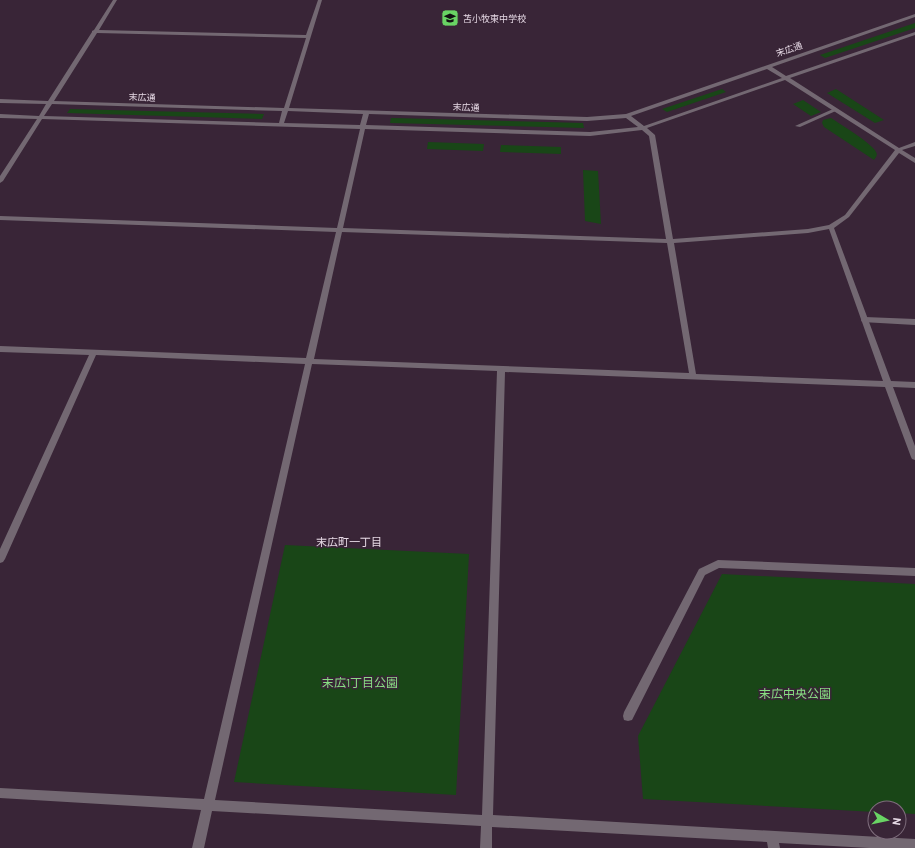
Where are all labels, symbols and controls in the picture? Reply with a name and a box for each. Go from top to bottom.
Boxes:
school or university icon: 苫小牧東中学校 [440,8,460,28]
place label: 苫小牧東中学校 [463,13,526,24]
street label: 末広通 [774,39,804,59]
street label: 末広通 [128,91,156,103]
street label: 末広通 [452,101,480,113]
district label: 末広町一丁目 [316,535,382,548]
park label: 末広1丁目公園 [322,675,398,689]
park label: 末広中央公園 [759,686,831,700]
north arrow [867,800,907,840]
text: N [890,817,904,826]

